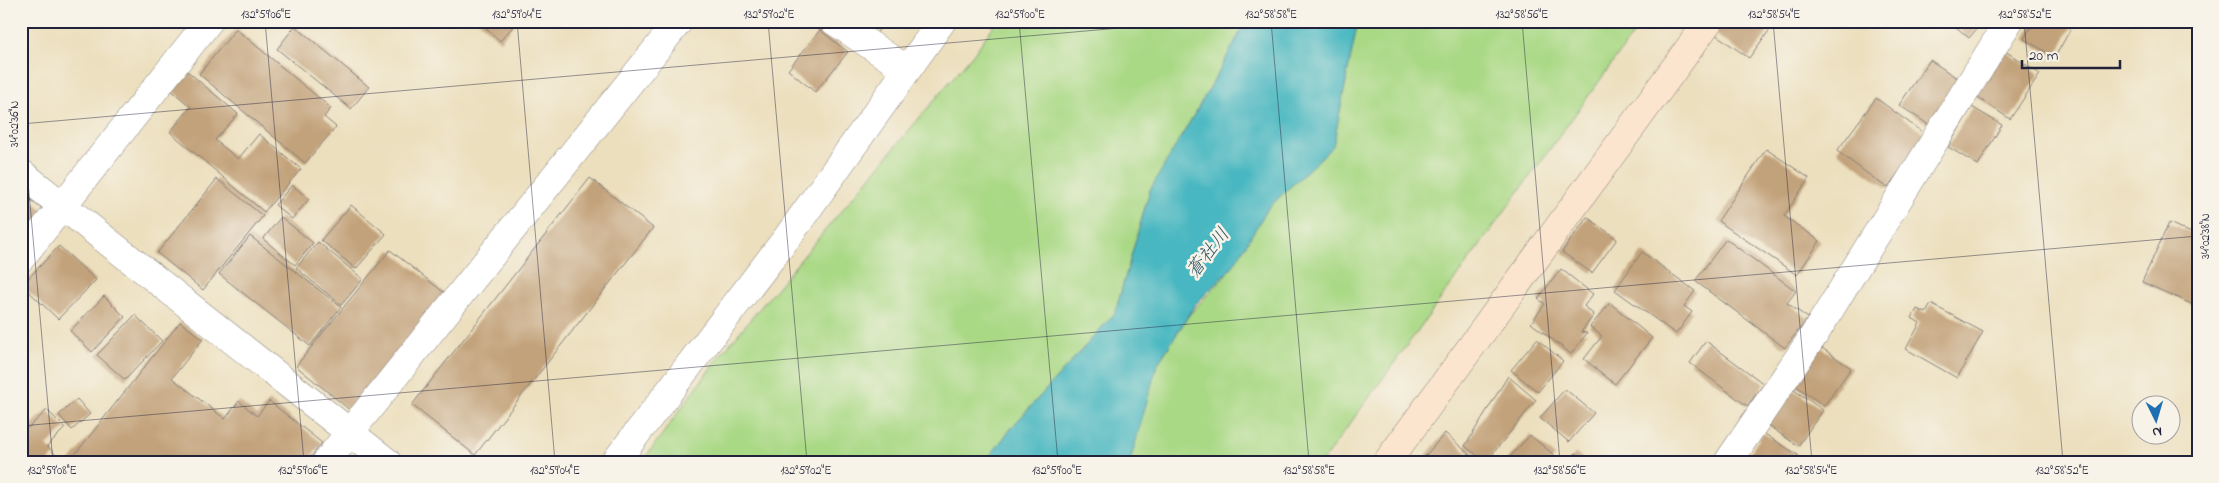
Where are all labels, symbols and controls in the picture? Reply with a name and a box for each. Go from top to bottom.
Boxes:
text: 132°59'06"E [241,6,291,24]
text: 132°59'04"E [492,6,542,24]
text: 132°59'02"E [744,6,794,24]
text: 132°59'00"E [995,6,1045,24]
text: 132°58'58"E [1245,6,1297,24]
text: 132°58'56"E [1496,6,1548,24]
text: 132°58'54"E [1748,6,1800,24]
text: 132°58'52"E [1998,6,2052,24]
scale bar [2022,38,2119,70]
text: 20 m [2029,45,2059,67]
text: 34°02'36"N [6,101,24,147]
text: 34°02'38"N [2197,213,2215,259]
water label: 蒼社川 [1181,223,1237,284]
north arrow [2132,396,2182,446]
text: N [2151,421,2163,442]
text: 132°59'08"E [27,462,77,480]
text: 132°59'06"E [278,462,328,480]
text: 132°59'04"E [530,462,580,480]
text: 132°59'02"E [781,462,831,480]
text: 132°59'00"E [1032,462,1082,480]
text: 132°58'58"E [1283,462,1335,480]
text: 132°58'56"E [1534,462,1586,480]
text: 132°58'54"E [1785,462,1837,480]
text: 132°58'52"E [2035,462,2089,480]

